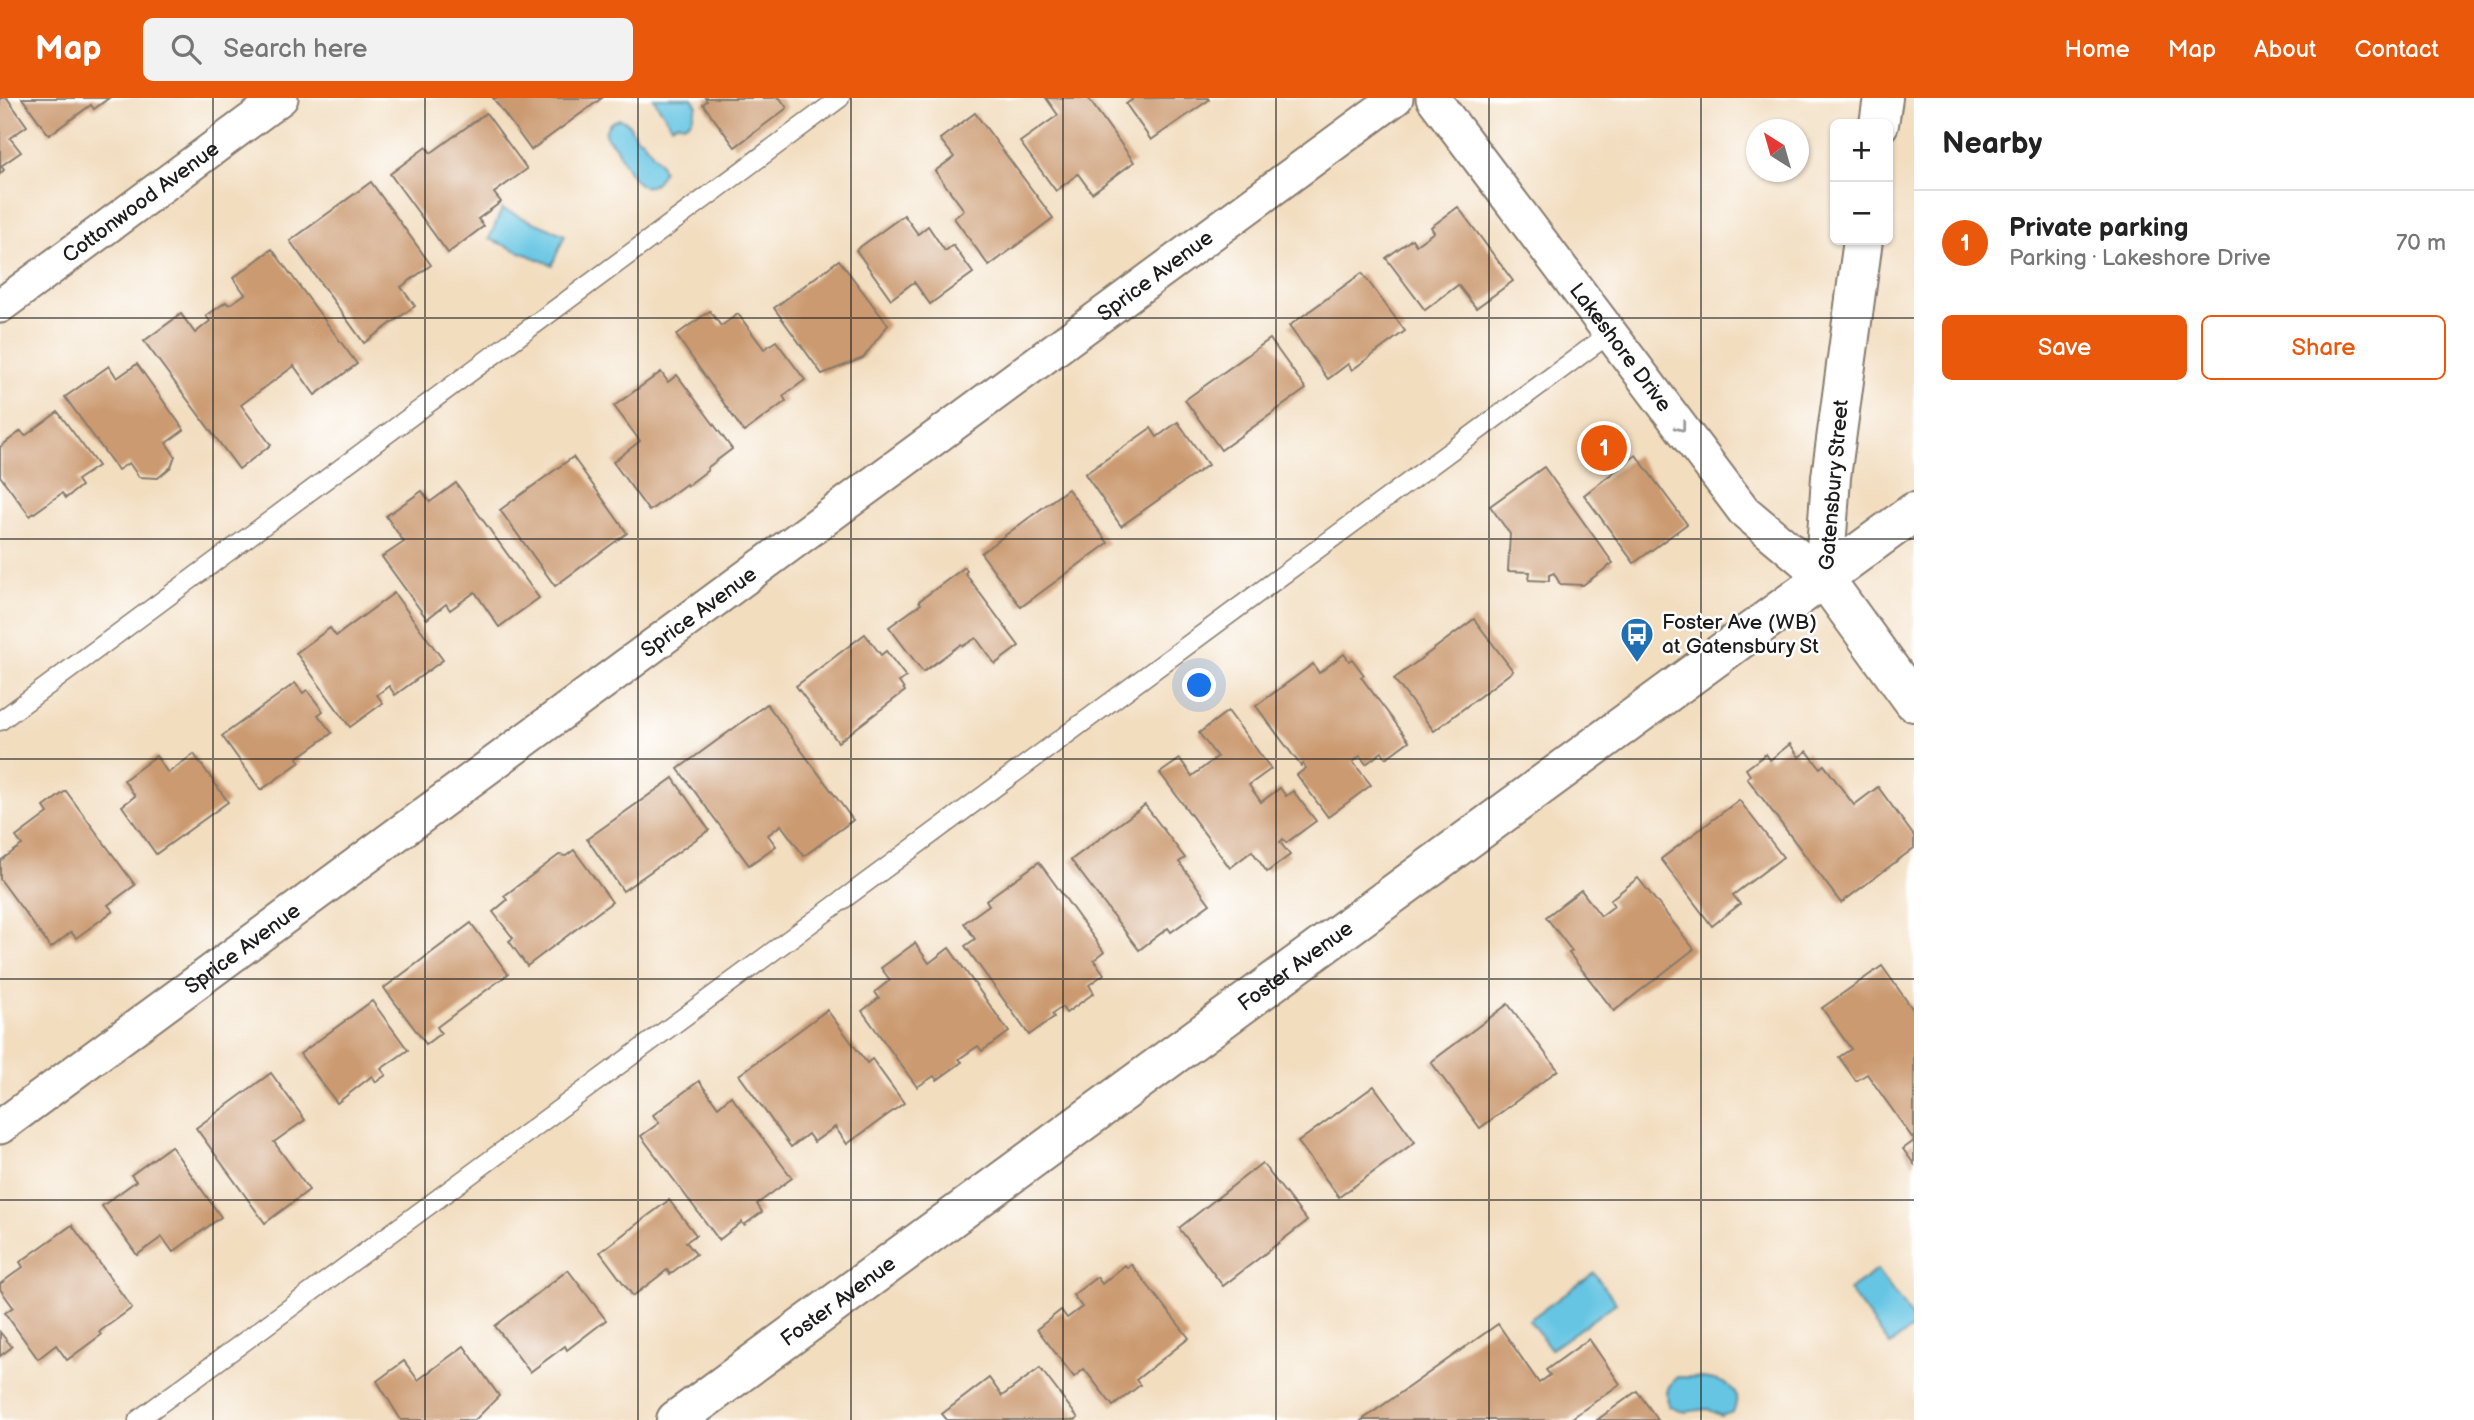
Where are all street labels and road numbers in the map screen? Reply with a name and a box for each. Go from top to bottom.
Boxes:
street label: Cottonwood Avenue [57,136,224,268]
street label: Sprice Avenue [1092,225,1218,326]
street label: Lakeshore Drive [1564,278,1677,416]
street label: Gatensbury Street [1814,398,1854,571]
street label: Sprice Avenue [636,561,761,663]
street label: Sprice Avenue [180,898,305,999]
street label: Foster Avenue [1233,915,1358,1016]
street label: Foster Avenue [776,1251,900,1352]

